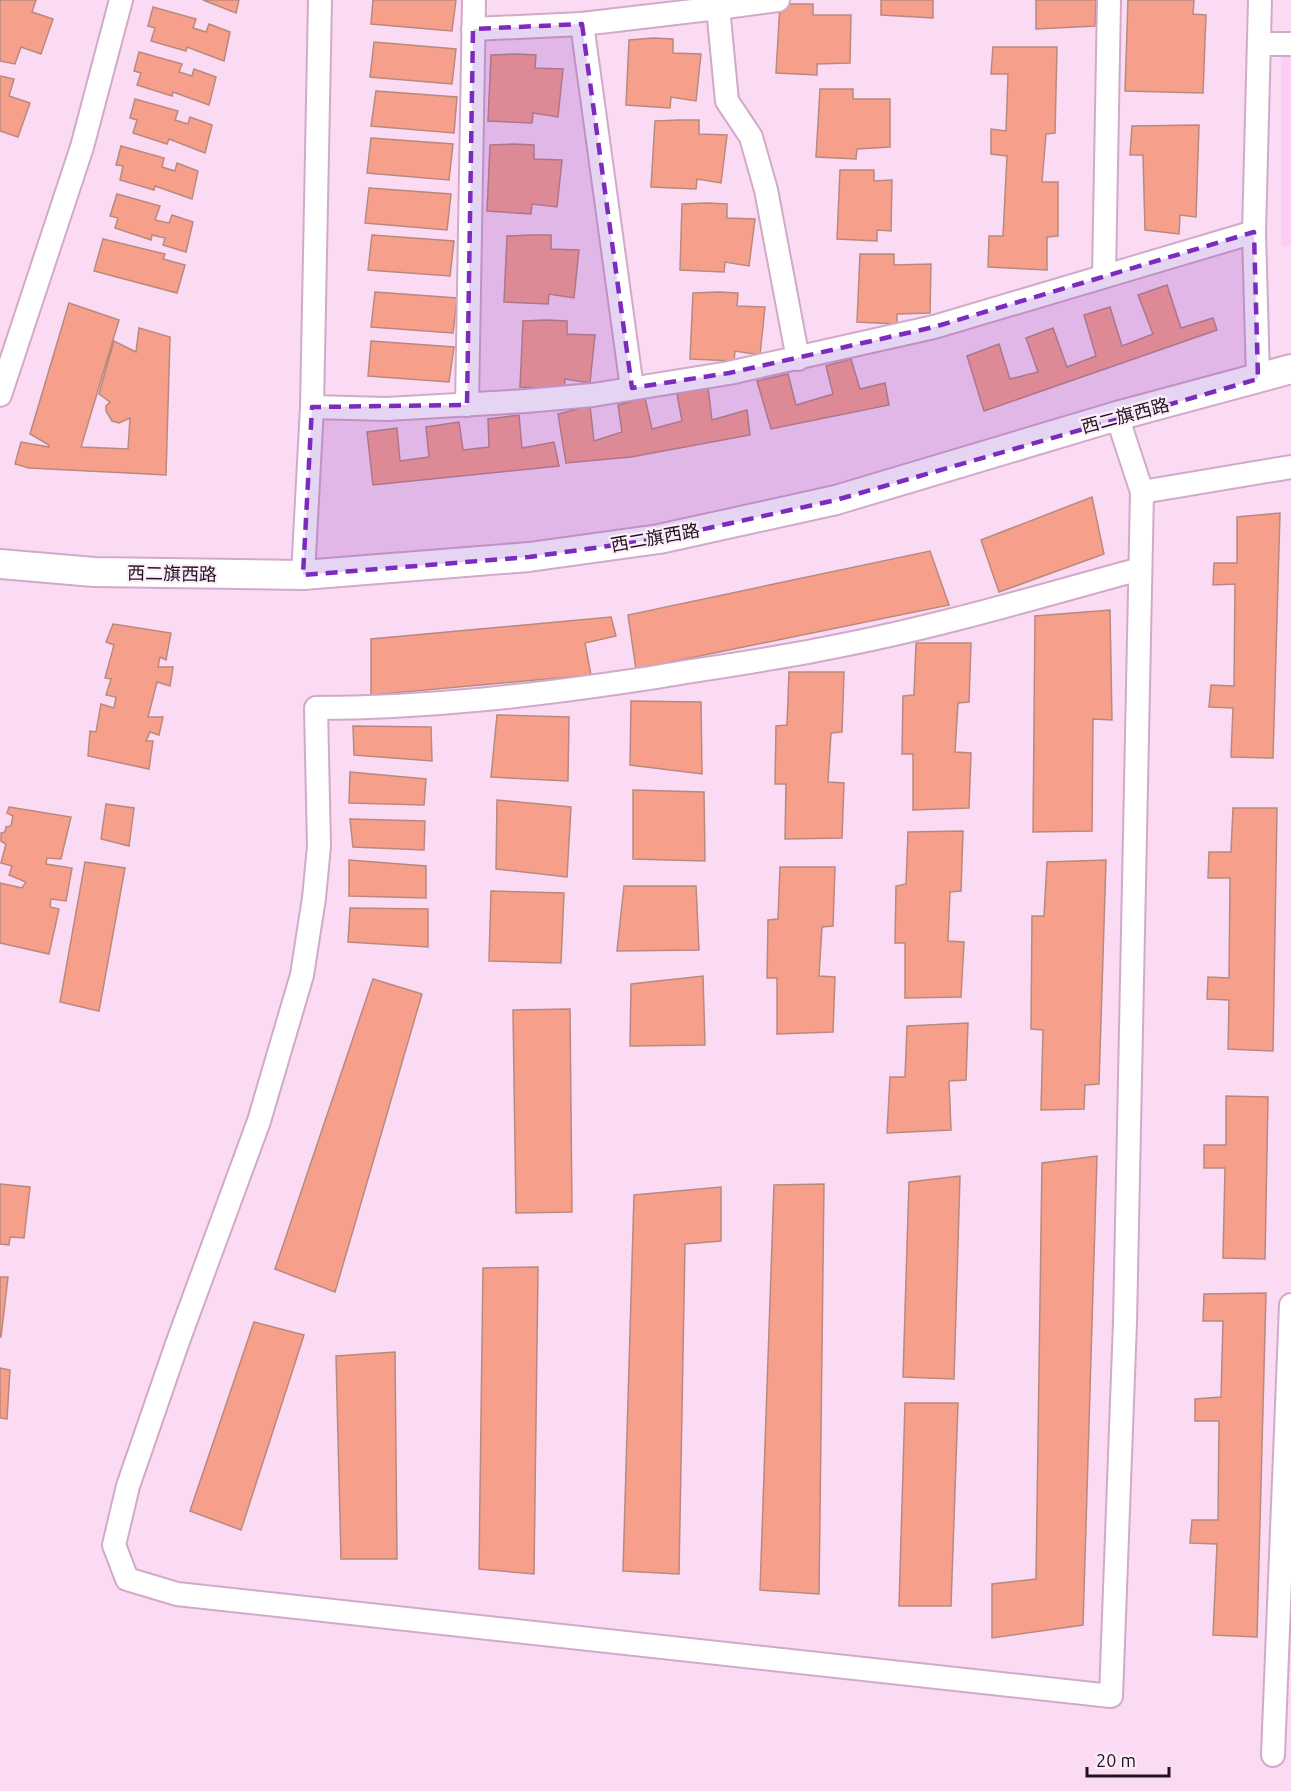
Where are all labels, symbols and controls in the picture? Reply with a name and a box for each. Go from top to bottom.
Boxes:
street label: 西二旗西路 [1079,394,1171,436]
street label: 西二旗西路 [609,519,701,555]
street label: 西二旗西路 [127,562,217,584]
scale bar [1087,1740,1170,1778]
text: 20 m [1096,1750,1136,1770]

